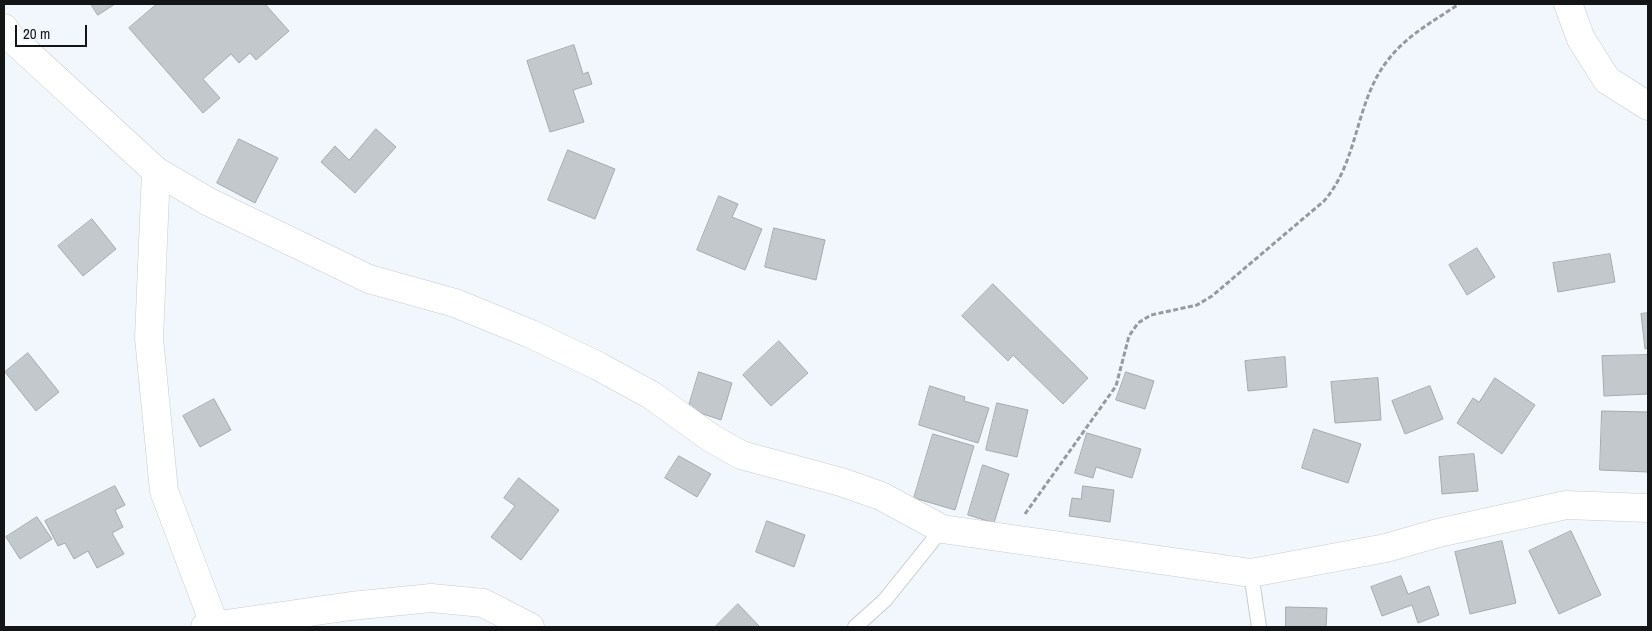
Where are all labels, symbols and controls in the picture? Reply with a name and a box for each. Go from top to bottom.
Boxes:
scale bar [18,15,90,47]
text: 20 m [23,23,50,44]

